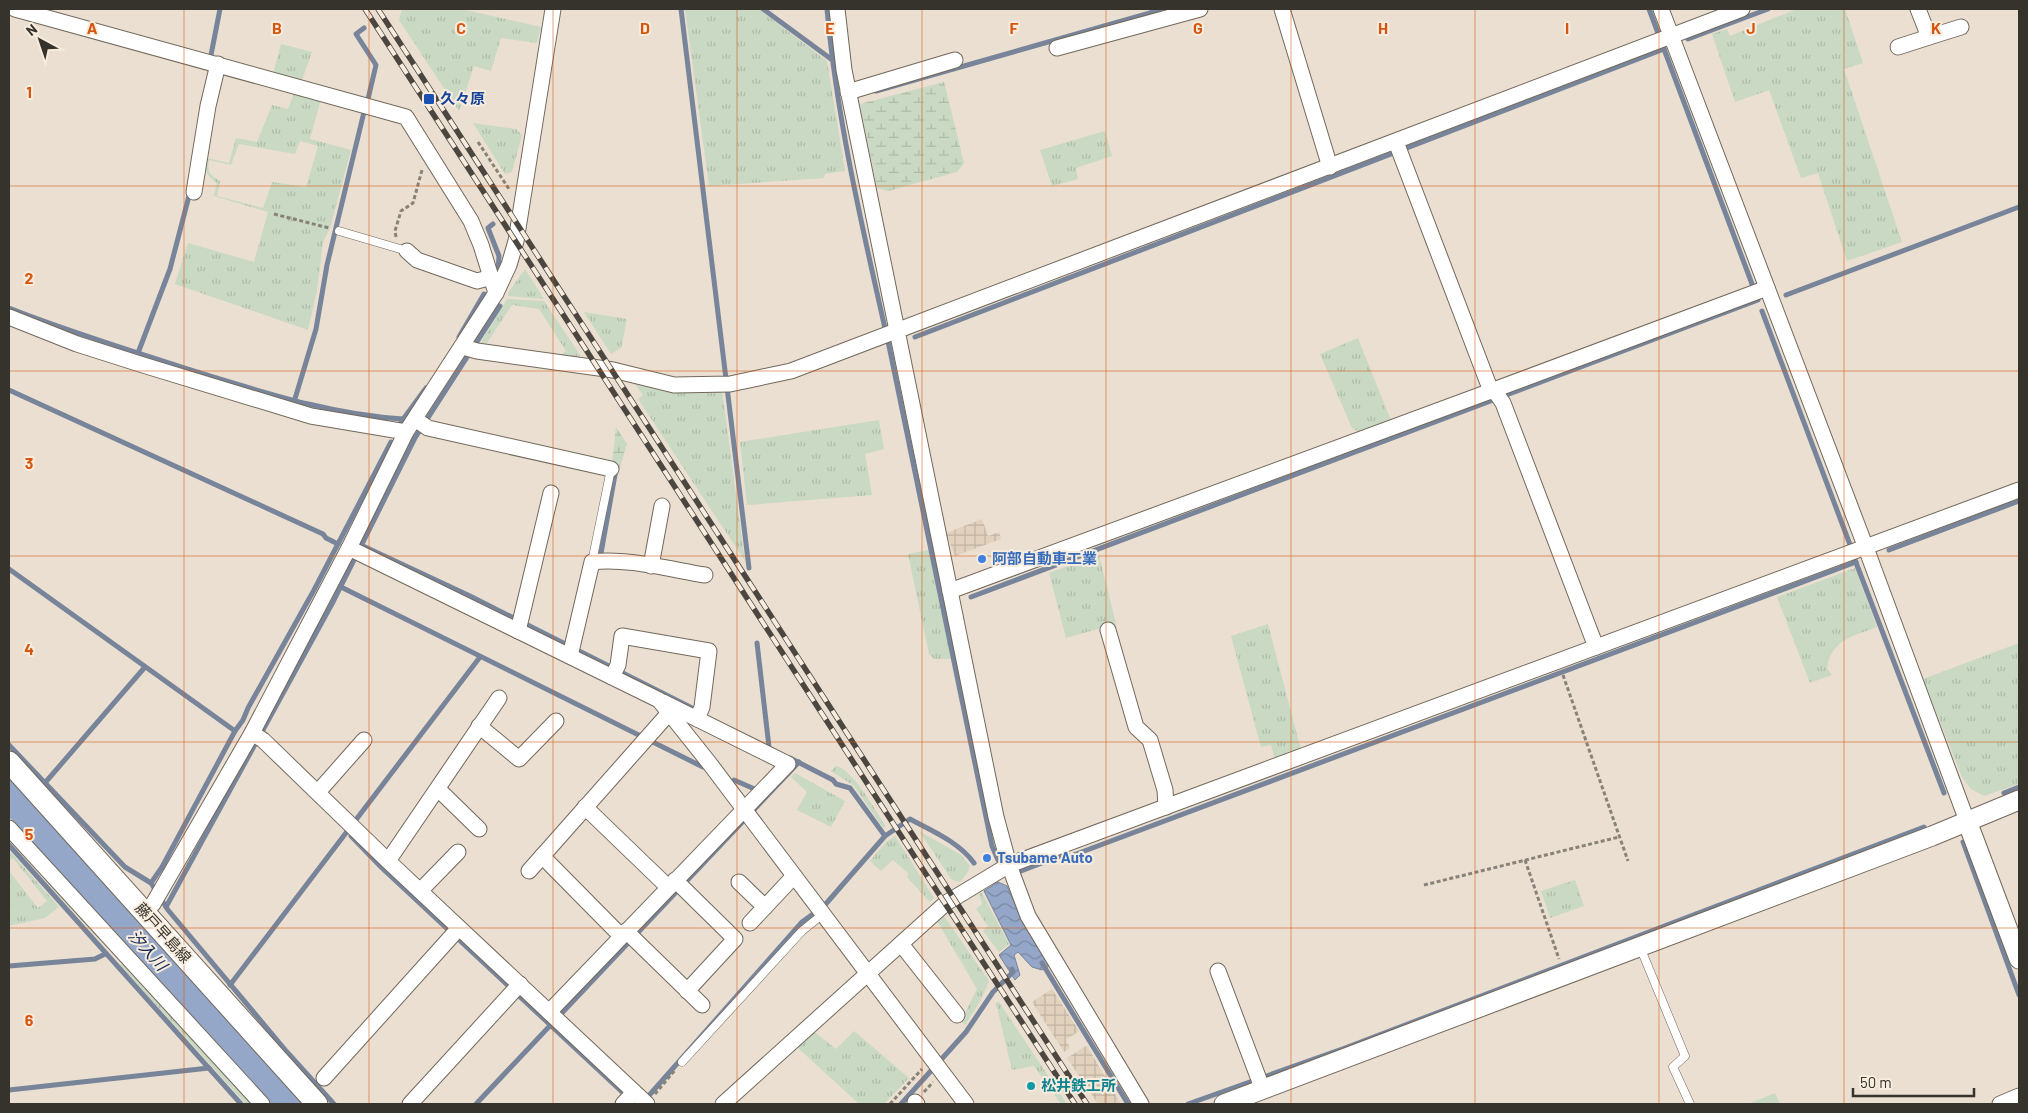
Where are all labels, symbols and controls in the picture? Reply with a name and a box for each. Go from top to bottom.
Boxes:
north arrow [15,15,65,65]
text: A [87,18,98,37]
text: B [272,18,282,37]
text: C [456,18,466,37]
text: D [640,18,650,37]
text: E [825,18,835,37]
text: F [1010,18,1019,37]
text: G [1193,18,1203,37]
text: H [1378,18,1388,37]
text: I [1565,18,1569,37]
text: J [1746,18,1756,37]
text: K [1931,18,1941,37]
text: N [22,20,40,39]
text: 1 [26,82,32,101]
place label: 久々原 [440,89,485,107]
marker: 久々原 [422,92,436,106]
text: 2 [25,268,34,287]
text: 3 [25,453,33,472]
place label: 阿部自動車工業 [992,549,1097,567]
marker: 阿部自動車工業 [976,553,988,565]
text: 4 [24,639,34,658]
text: 5 [25,824,34,843]
place label: Tsubame Auto [997,848,1093,866]
marker: Tsubame Auto [981,852,993,864]
street label: 藤戸早島線 [132,898,196,966]
water label: 汐入川 [125,925,173,975]
text: 6 [25,1010,34,1029]
scale bar [1853,1066,1974,1098]
text: 50 m [1860,1073,1892,1091]
place label: 松井鉄工所 [1041,1076,1116,1094]
marker: 松井鉄工所 [1025,1080,1037,1092]

